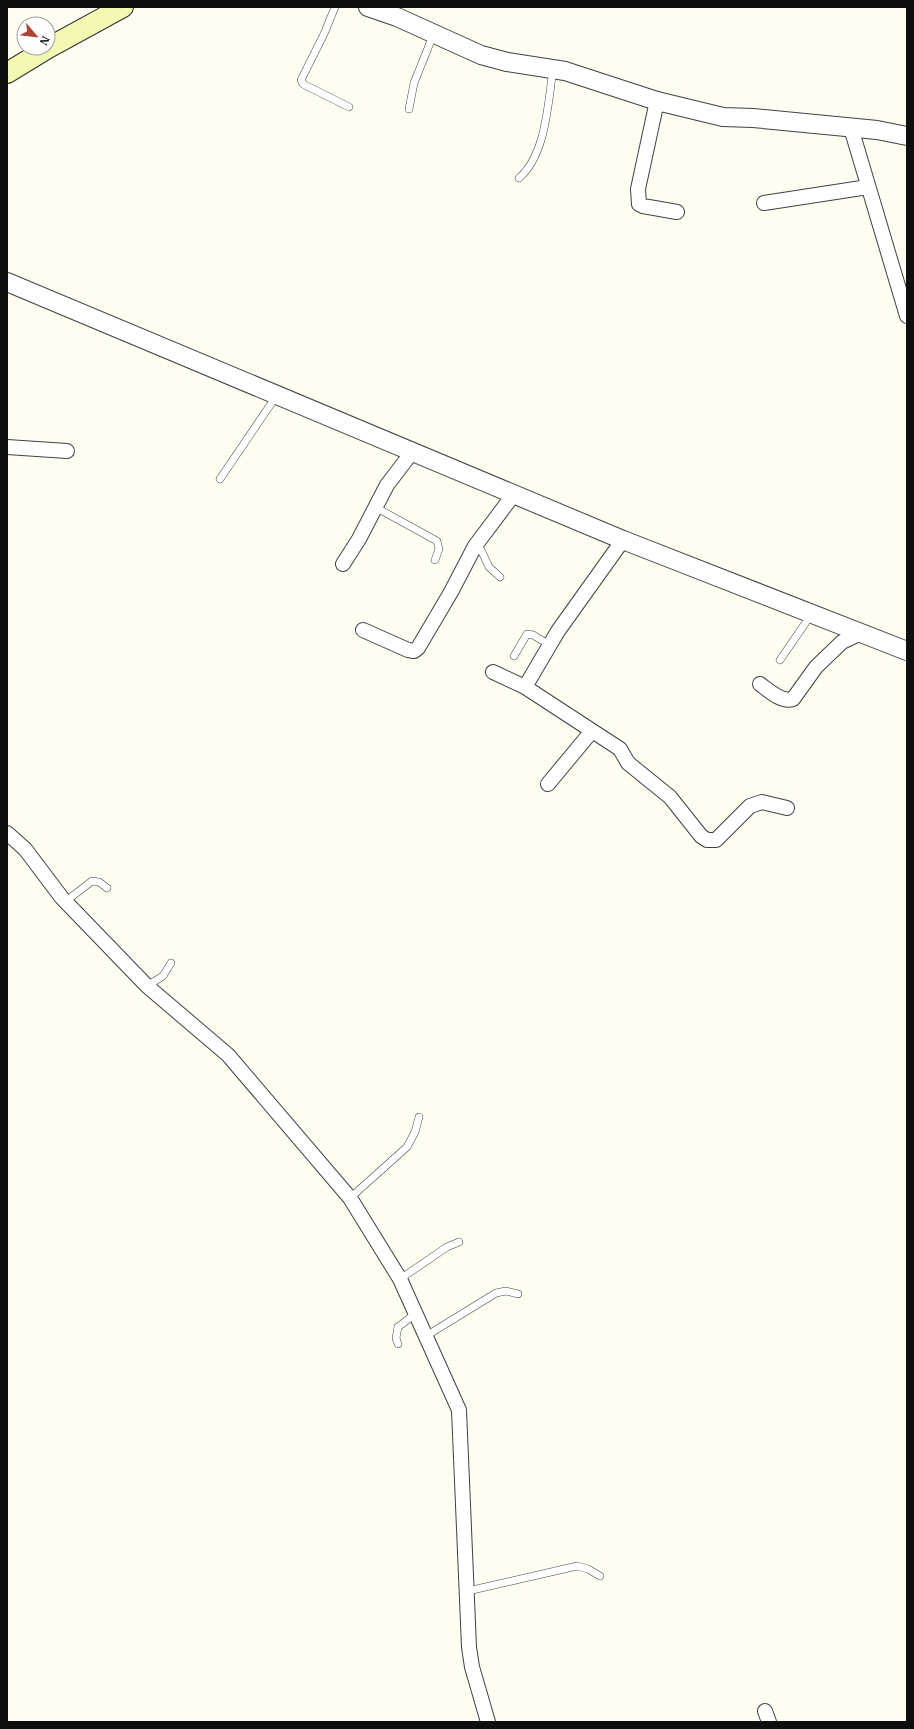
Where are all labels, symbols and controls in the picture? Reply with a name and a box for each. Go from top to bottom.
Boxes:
north arrow [16,16,56,56]
text: N [36,34,53,48]

